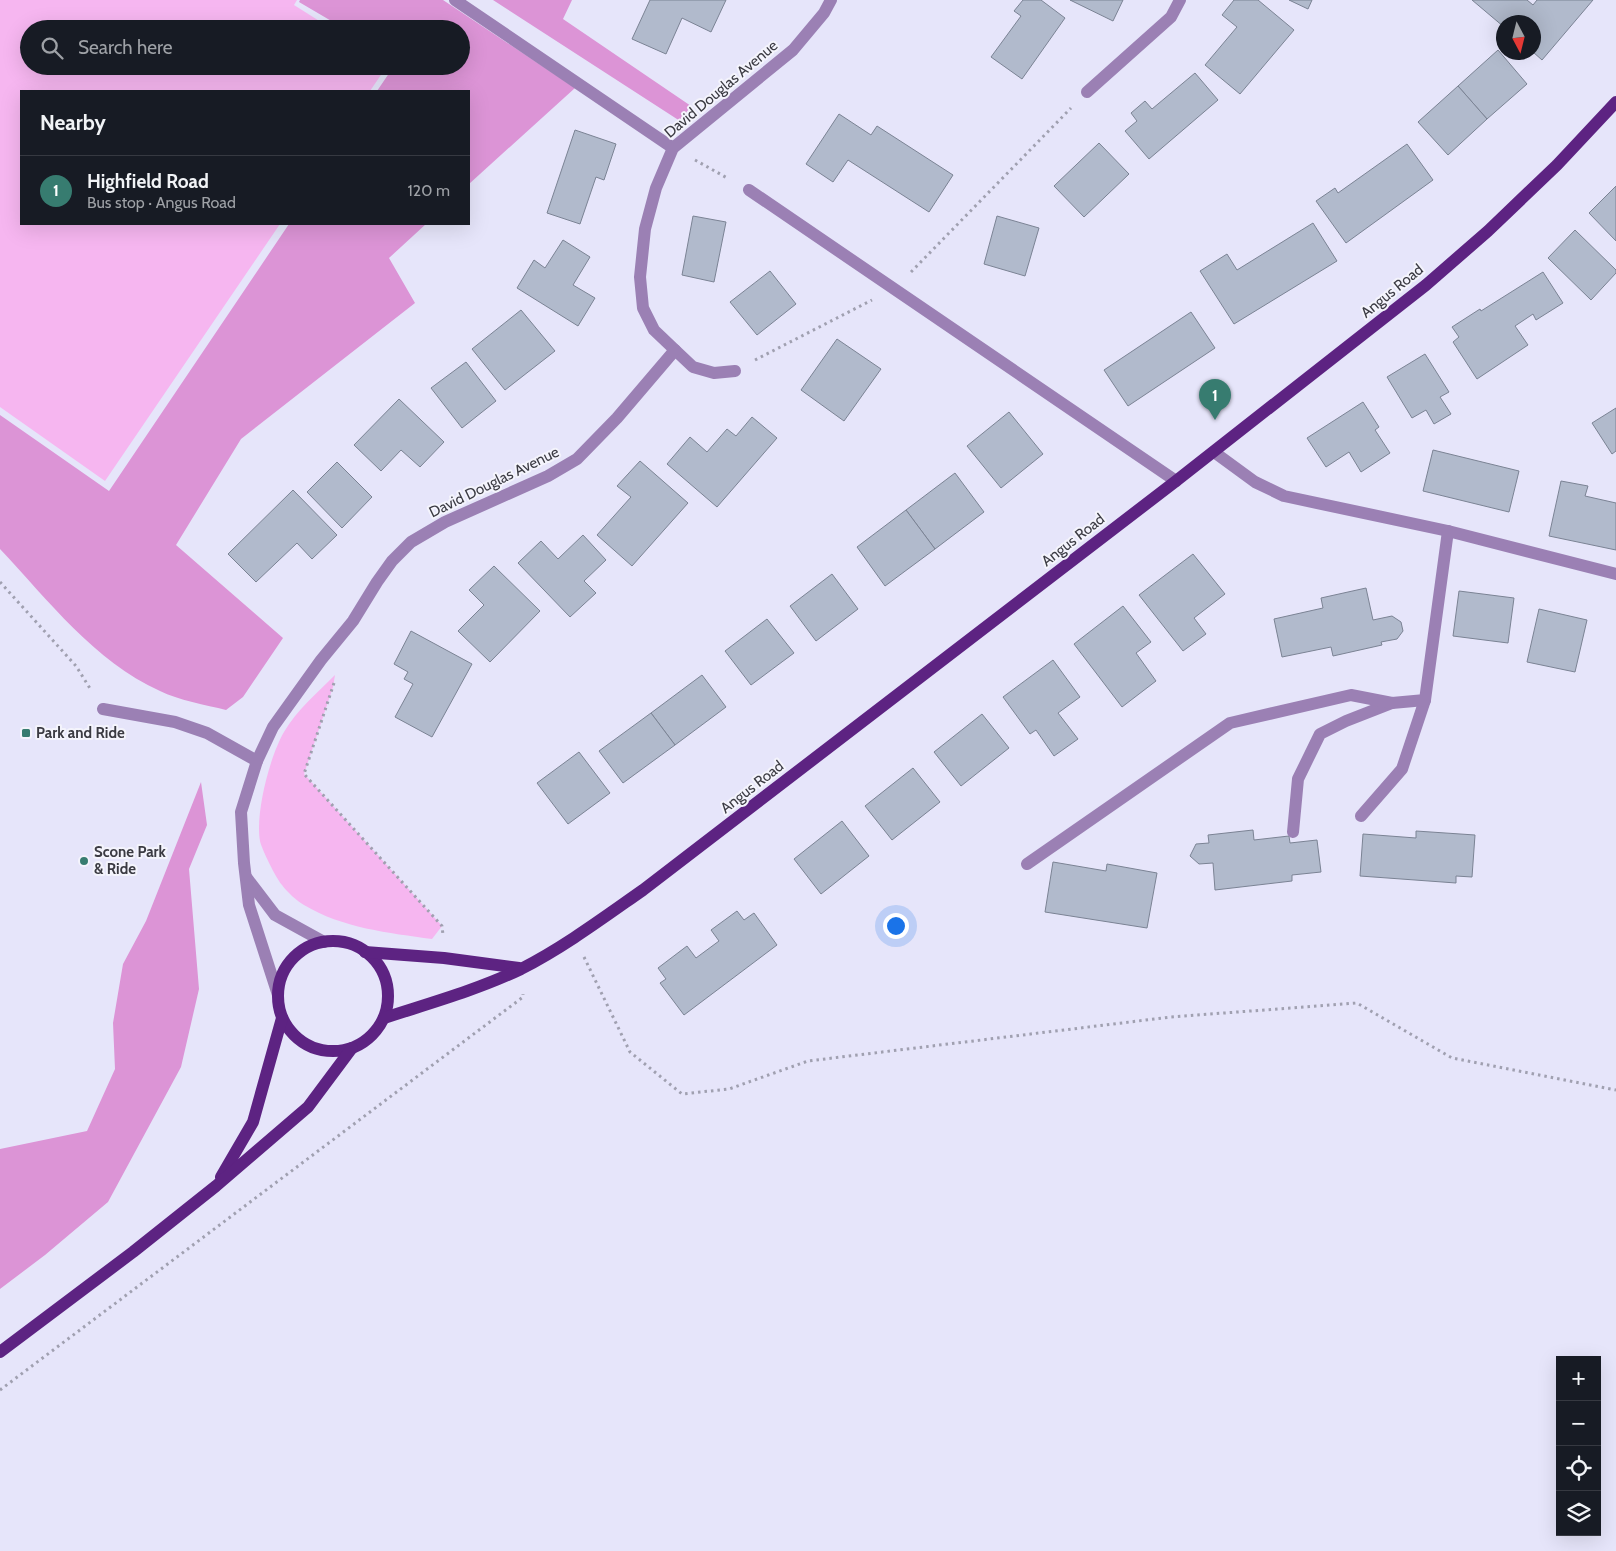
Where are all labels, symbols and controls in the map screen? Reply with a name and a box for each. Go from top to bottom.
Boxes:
north arrow [1496,15,1541,60]
search box [20,20,470,75]
icon: search [38,34,66,62]
text: Search here [78,36,172,59]
street label: David Douglas Avenue [661,36,782,142]
text: Nearby [40,110,106,135]
text: Highfield Road [87,170,209,193]
text: 1 [53,181,59,200]
text: 120 m [408,181,450,200]
text: Bus stop · Angus Road [87,193,236,212]
street label: Angus Road [1357,260,1427,322]
pin: 1 [1199,379,1231,420]
street label: David Douglas Avenue [426,443,562,521]
street label: Angus Road [1038,510,1108,570]
place label: Park and Ride [36,724,125,742]
marker: Park and Ride [20,727,32,739]
street label: Angus Road [717,757,787,817]
place label: Scone Park & Ride [94,843,167,878]
marker: Scone Park & Ride [78,855,90,867]
your location [883,913,909,939]
map controls [1556,1356,1601,1536]
button: + [1556,1356,1601,1401]
button: − [1556,1401,1601,1446]
button: locate [1556,1446,1601,1491]
button: layers [1556,1491,1601,1536]

